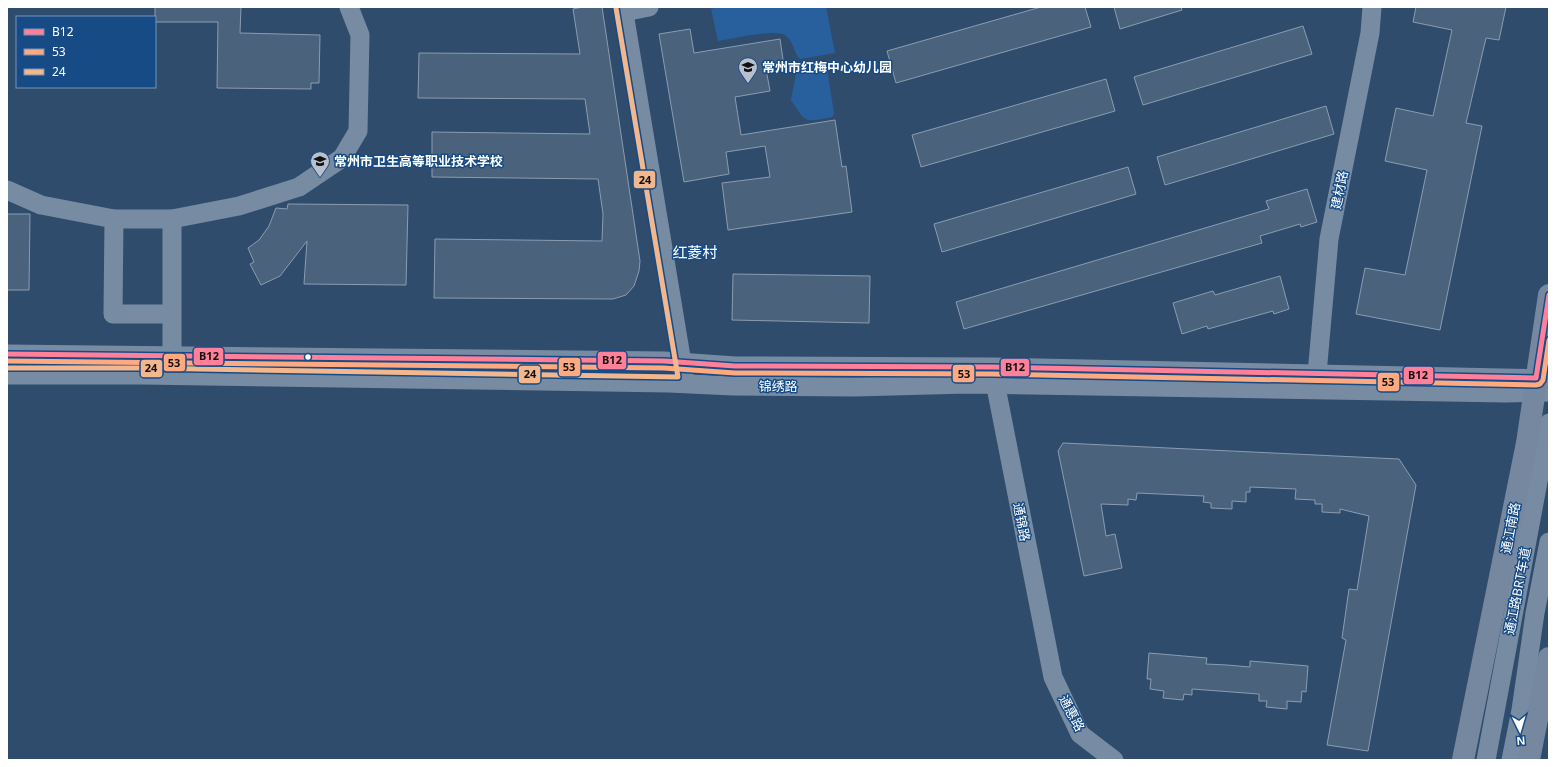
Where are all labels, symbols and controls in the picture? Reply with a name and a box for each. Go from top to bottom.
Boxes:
legend [16,16,156,88]
text: B12 [52,23,74,40]
text: 53 [52,43,66,60]
school or university icon: 常州市红梅中心幼儿园 [737,56,759,84]
place label: 常州市红梅中心幼儿园 [762,58,892,76]
text: 24 [52,63,66,80]
school or university icon: 常州市卫生高等职业技术学校 [309,150,331,178]
place label: 常州市卫生高等职业技术学校 [334,152,503,170]
street label: 建材路 [1326,169,1352,211]
line badge: 24 [633,170,656,189]
text: 24 [639,172,652,187]
district label: 红菱村 [672,242,718,262]
line badge: B12 [193,347,224,366]
text: B12 [199,348,219,363]
line badge: B12 [597,351,627,370]
unlabelled marker [303,352,313,362]
text: B12 [602,352,622,367]
line badge: 53 [163,353,186,372]
text: 53 [168,355,180,370]
line badge: 53 [558,357,581,377]
line badge: B12 [1000,358,1030,377]
line badge: 24 [140,359,163,378]
text: 53 [563,359,575,374]
text: B12 [1005,359,1025,374]
text: 24 [145,360,158,375]
line badge: 53 [952,364,975,383]
line badge: 24 [518,365,541,384]
text: 24 [524,366,537,381]
text: 53 [958,366,970,381]
line badge: B12 [1403,366,1434,385]
text: B12 [1408,367,1428,382]
line badge: 53 [1377,372,1400,392]
text: 53 [1382,374,1394,389]
street label: 锦绣路 [758,377,798,395]
street label: 通锦路 [1009,501,1035,543]
street label: 通江南路 [1496,501,1524,555]
street label: 通江路BRT车道 [1500,546,1534,636]
street label: 通惠路 [1055,692,1089,734]
north arrow [1500,711,1540,751]
text: N [1516,734,1526,749]

